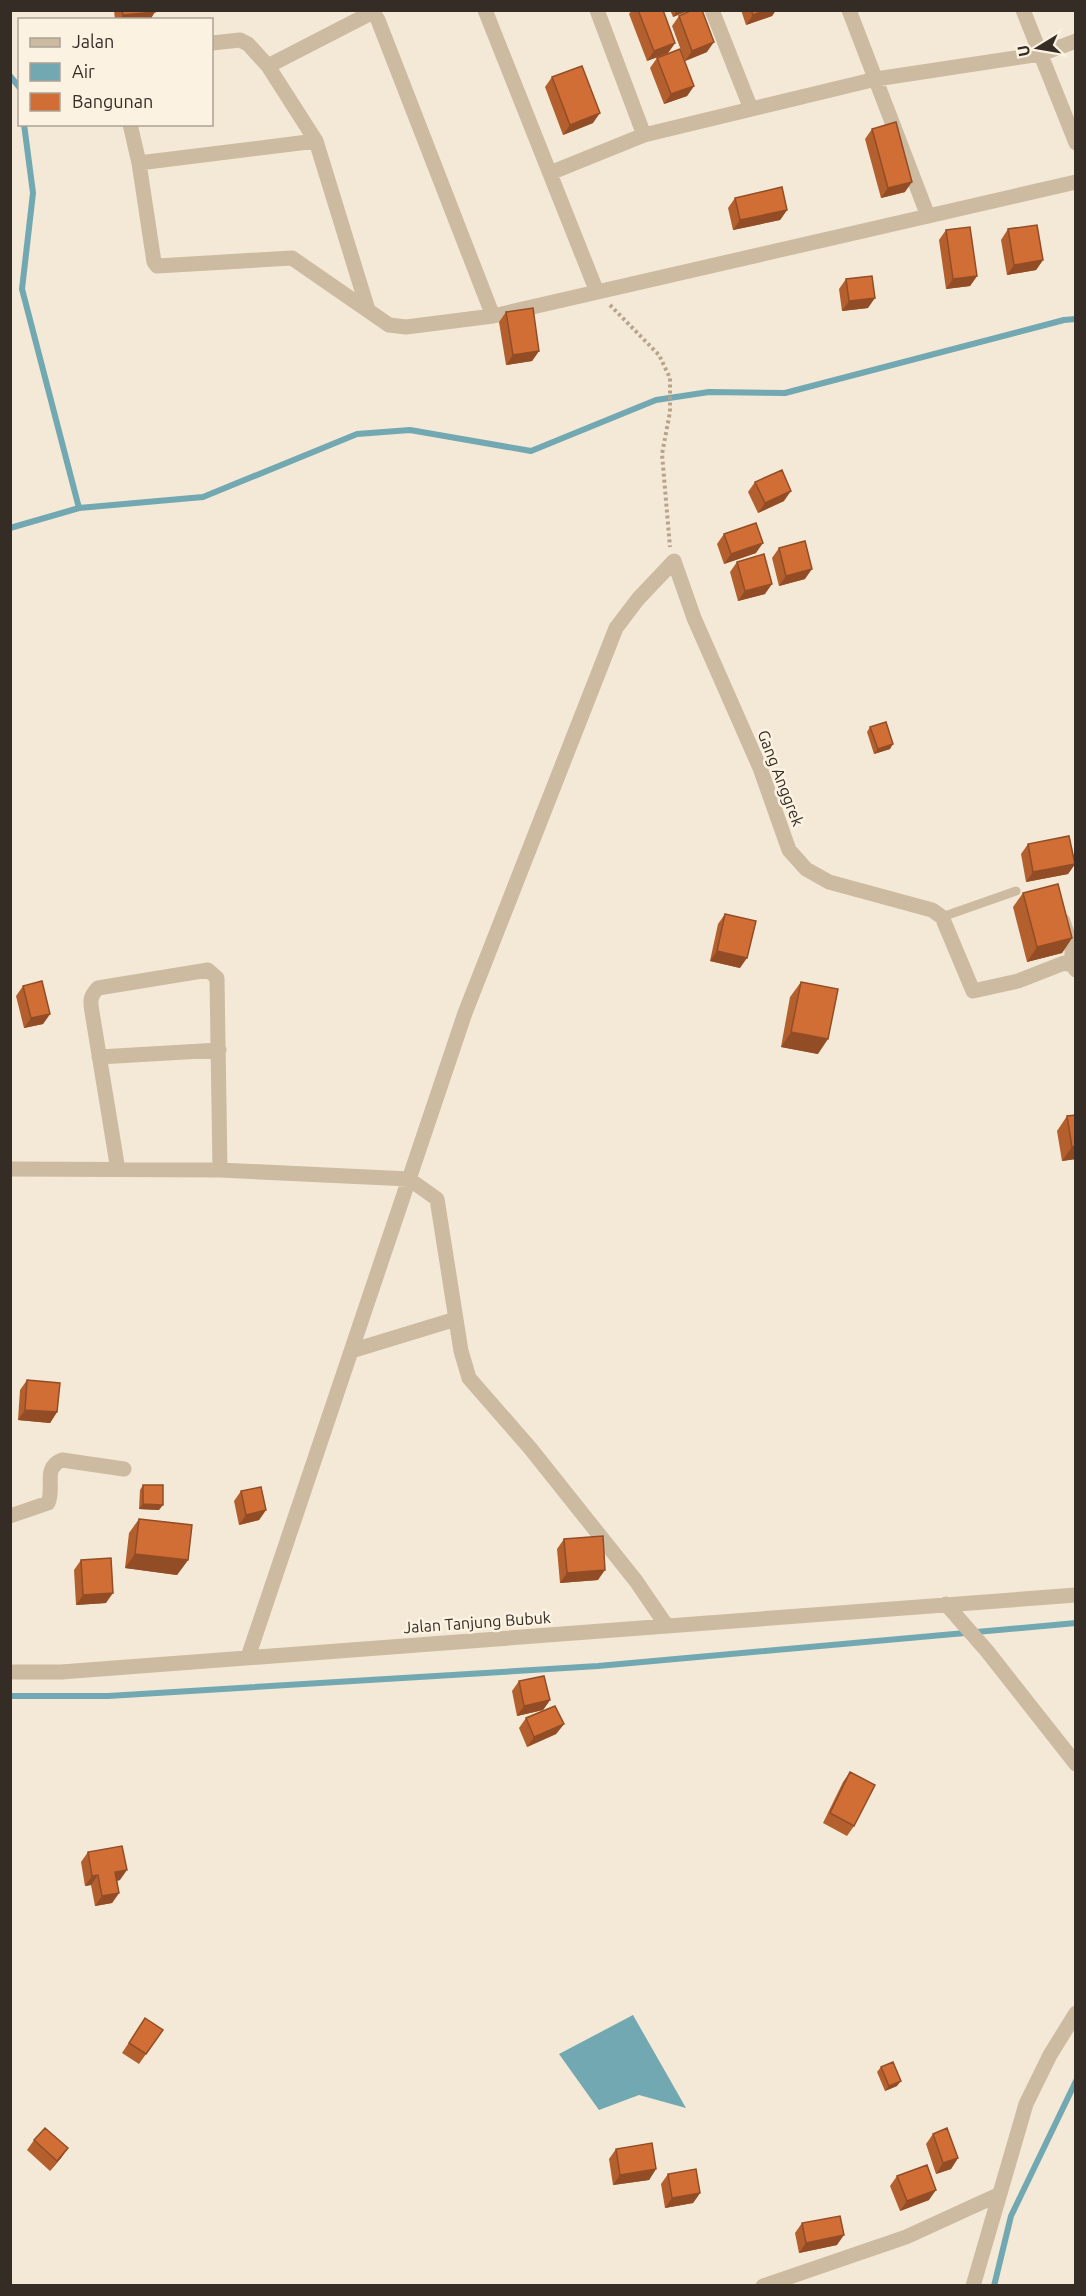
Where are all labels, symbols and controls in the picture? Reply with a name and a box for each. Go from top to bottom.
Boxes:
legend [18,18,213,126]
north arrow [1008,18,1068,78]
text: Jalan [72,31,114,51]
text: U [1013,44,1033,58]
text: Air [72,61,95,81]
text: Bangunan [72,91,153,111]
street label: Gang Anggrek [754,727,808,829]
street label: Jalan Tanjung Bubuk [403,1608,551,1636]

